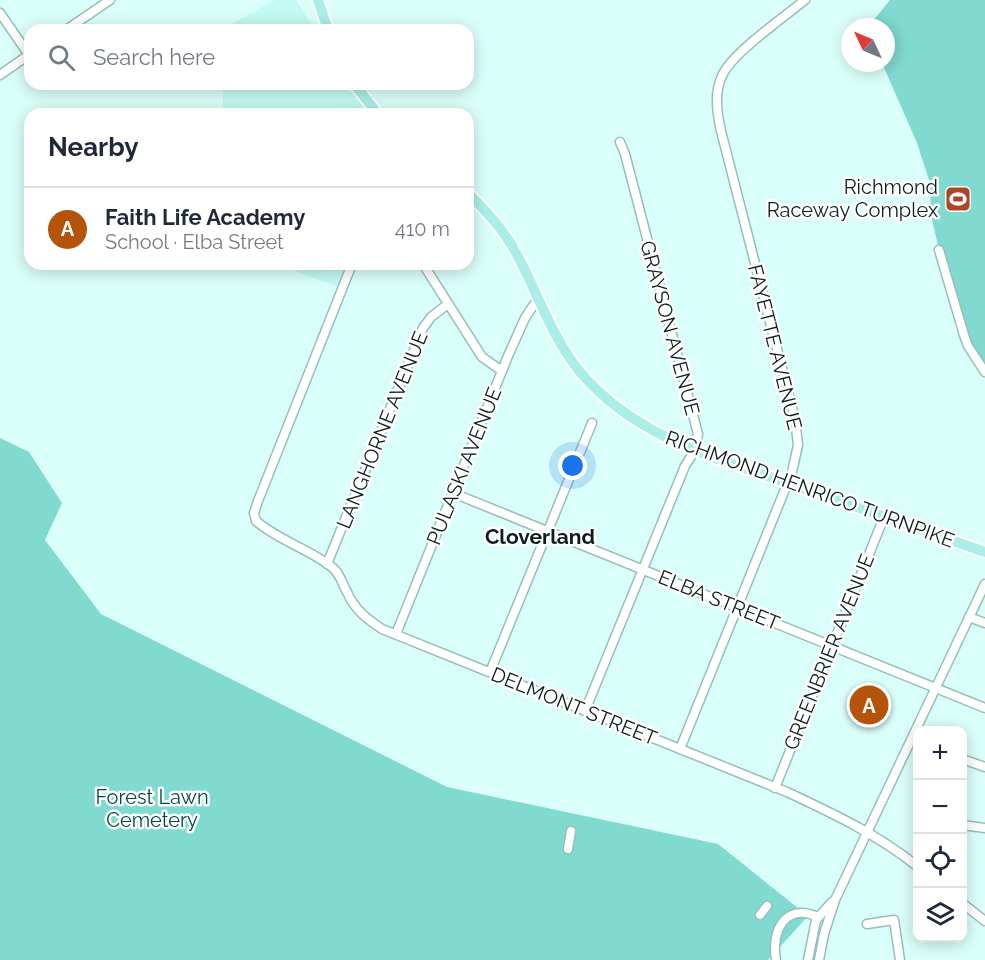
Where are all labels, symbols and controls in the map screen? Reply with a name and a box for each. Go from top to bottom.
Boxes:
north arrow [841,18,895,72]
search box [24,24,474,90]
icon: search [45,41,78,74]
text: Search here [93,44,215,70]
text: Nearby [48,132,138,162]
place label: Richmond Raceway Complex [767,175,938,222]
sports icon: Richmond Raceway Complex [943,184,973,214]
text: Faith Life Academy [105,204,305,230]
text: A [61,217,74,241]
text: 410 m [395,217,450,241]
text: School · Elba Street [105,230,284,254]
street label: GRAYSON AVENUE [635,238,705,418]
street label: FAYETTE AVENUE [743,262,807,432]
street label: LANGHORNE AVENUE [331,328,433,532]
street label: PULASKI AVENUE [421,384,507,548]
street label: RICHMOND HENRICO TURNPIKE [662,425,958,553]
your location [558,451,587,480]
district label: Cloverland [485,524,595,549]
street label: GREENBRIER AVENUE [779,550,879,754]
street label: ELBA STREET [655,565,783,635]
street label: DELMONT STREET [488,662,660,750]
pin: A [850,682,888,728]
map controls [913,726,967,942]
button: + [913,726,967,780]
button: − [913,780,967,834]
park label: Forest Lawn Cemetery [95,785,209,832]
button: locate [913,834,967,888]
button: layers [913,888,967,942]

